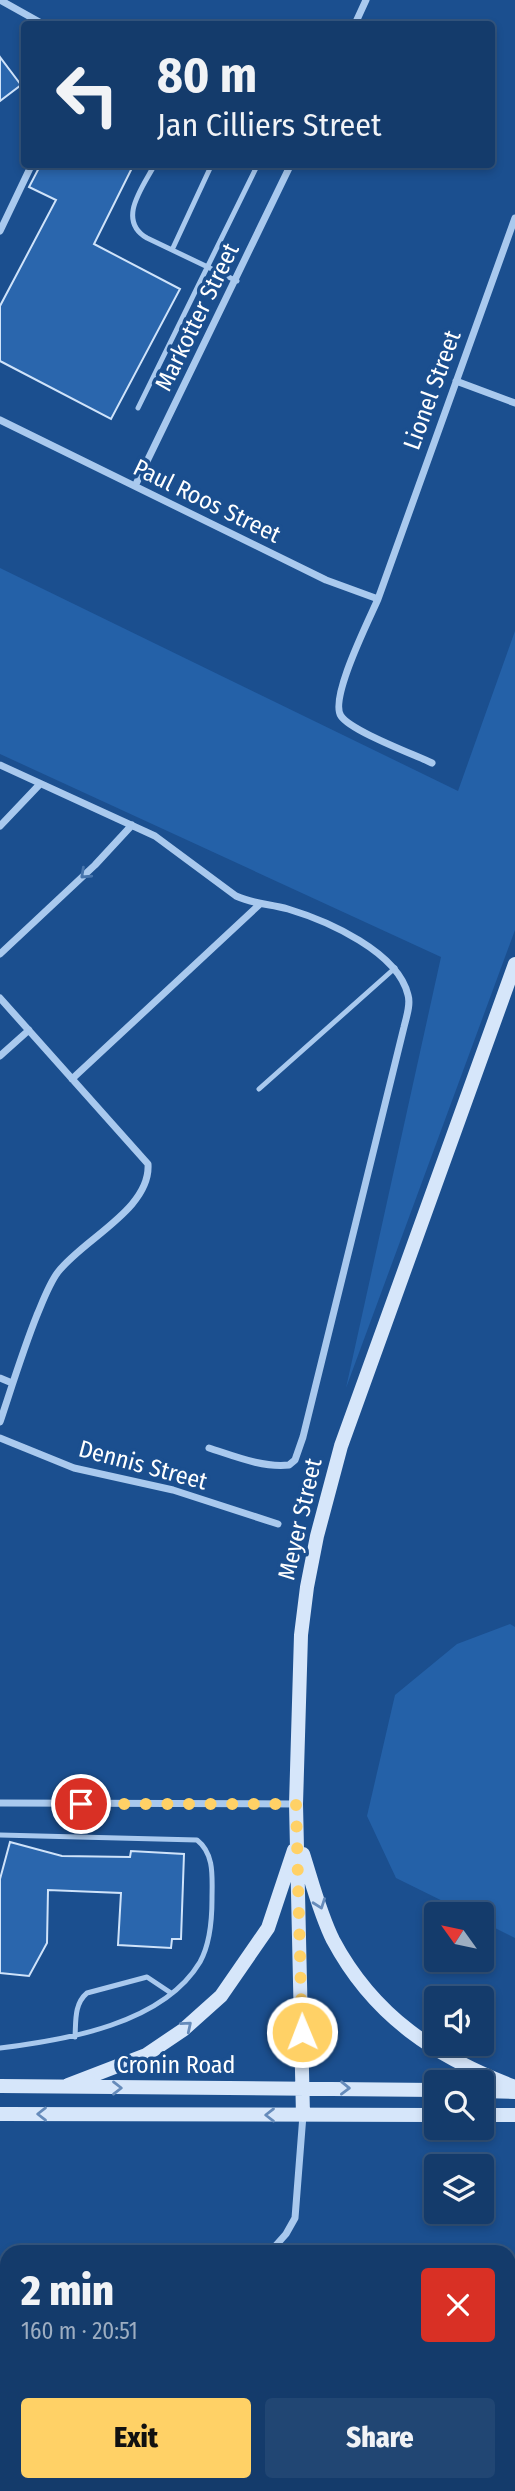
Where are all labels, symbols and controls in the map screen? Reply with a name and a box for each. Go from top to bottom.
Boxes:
text: 80 m [157,46,257,105]
icon: left [42,49,133,140]
text: Jan Cilliers Street [157,106,381,144]
street label: Markotter Street [149,238,245,395]
street label: Lionel Street [398,326,467,453]
street label: Paul Roos Street [129,453,285,549]
one-way arrow [80,866,93,879]
street label: Dennis Street [76,1434,211,1496]
street label: Meyer Street [272,1455,328,1583]
pin [51,1774,111,1834]
icon: arrive [62,1785,100,1823]
one-way arrow [312,1898,326,1910]
north arrow [424,1902,494,1972]
map controls [424,1902,494,2224]
button: sound [424,1986,494,2056]
position arrow [265,1995,339,2069]
one-way arrow [178,2022,191,2034]
street label: Cronin Road [117,2051,235,2079]
button: search [424,2070,494,2140]
one-way arrow [112,2080,123,2096]
one-way arrow [339,2081,350,2096]
one-way arrow [36,2106,47,2122]
one-way arrow [264,2107,274,2123]
button: layers [424,2154,494,2224]
text: 2 min [21,2266,114,2316]
button: close [421,2268,495,2342]
text: 160 m · 20:51 [21,2317,138,2345]
button: Exit [21,2398,251,2478]
button: Share [265,2398,495,2478]

